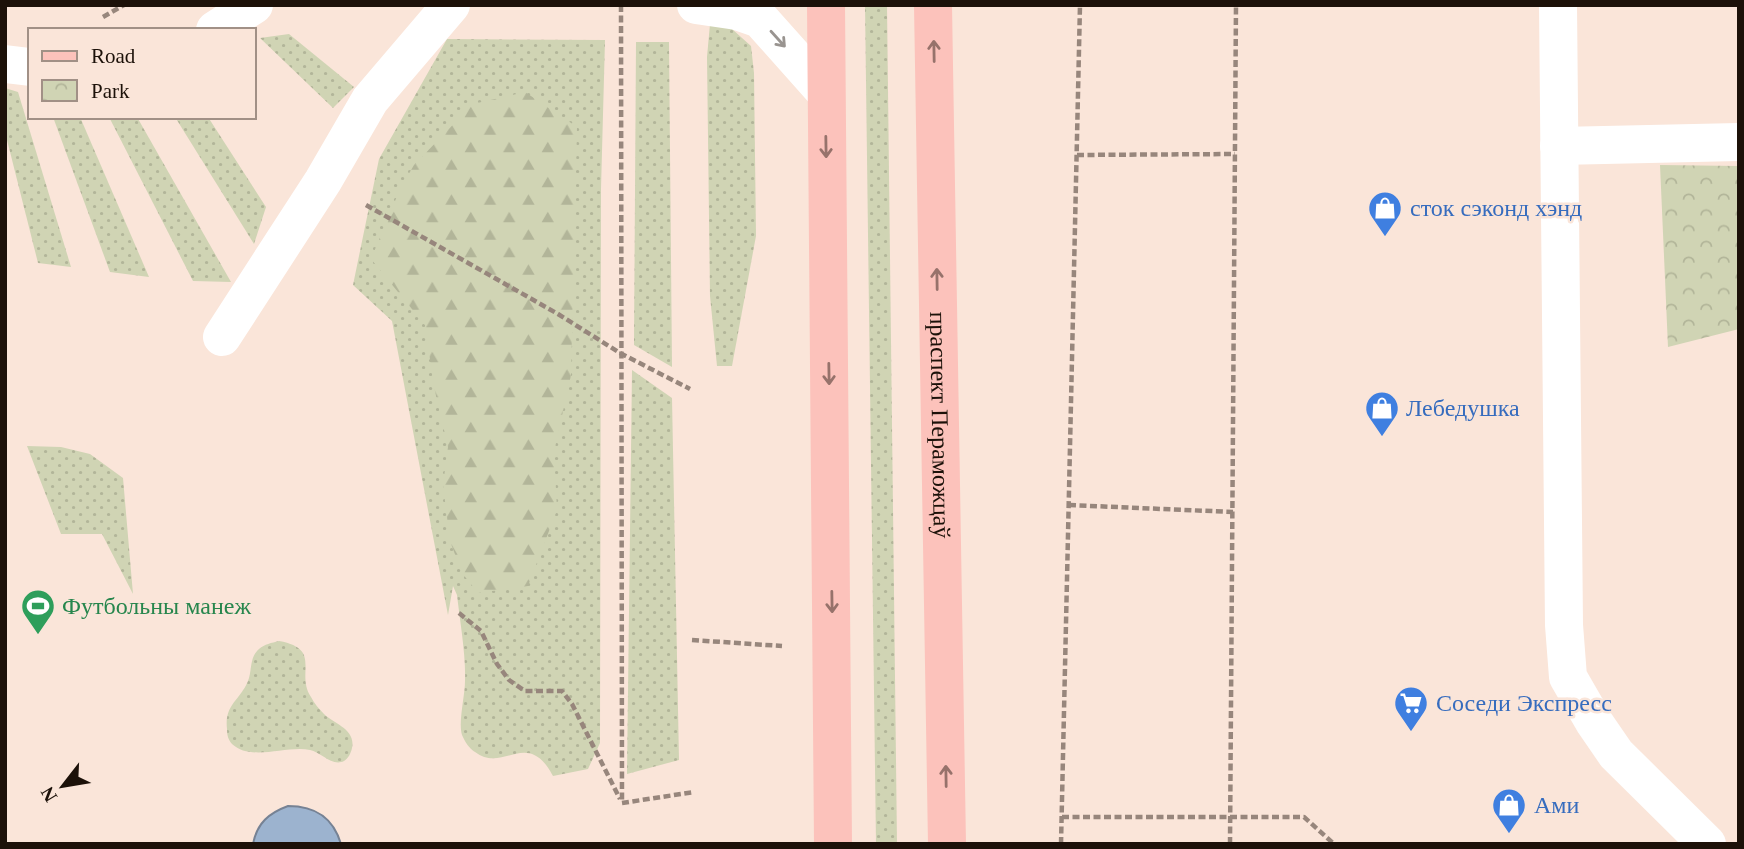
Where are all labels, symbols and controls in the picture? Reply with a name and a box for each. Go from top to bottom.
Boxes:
legend [28,28,256,119]
one-way arrow [770,30,786,48]
one-way arrow [927,40,940,63]
text: Road [91,44,136,68]
text: Park [91,79,130,103]
one-way arrow [819,135,833,158]
shop icon: сток сэконд хэнд [1366,189,1404,238]
place label: сток сэконд хэнд [1410,195,1582,221]
one-way arrow [930,267,944,290]
street label: праспект Пераможцаў [925,311,955,539]
one-way arrow [822,363,836,386]
shop icon: Лебедушка [1363,389,1401,438]
place label: Лебедушка [1406,395,1520,421]
sports icon: Футбольны манеж [19,587,57,636]
one-way arrow [826,590,839,613]
place label: Футбольны манеж [62,593,251,619]
supermarket icon: Соседи Экспресс [1392,684,1430,733]
place label: Соседи Экспресс [1436,690,1612,716]
north arrow [28,751,98,821]
one-way arrow [939,764,952,787]
text: N [36,783,61,806]
shop icon: Ами [1490,786,1528,835]
place label: Ами [1534,792,1580,818]

